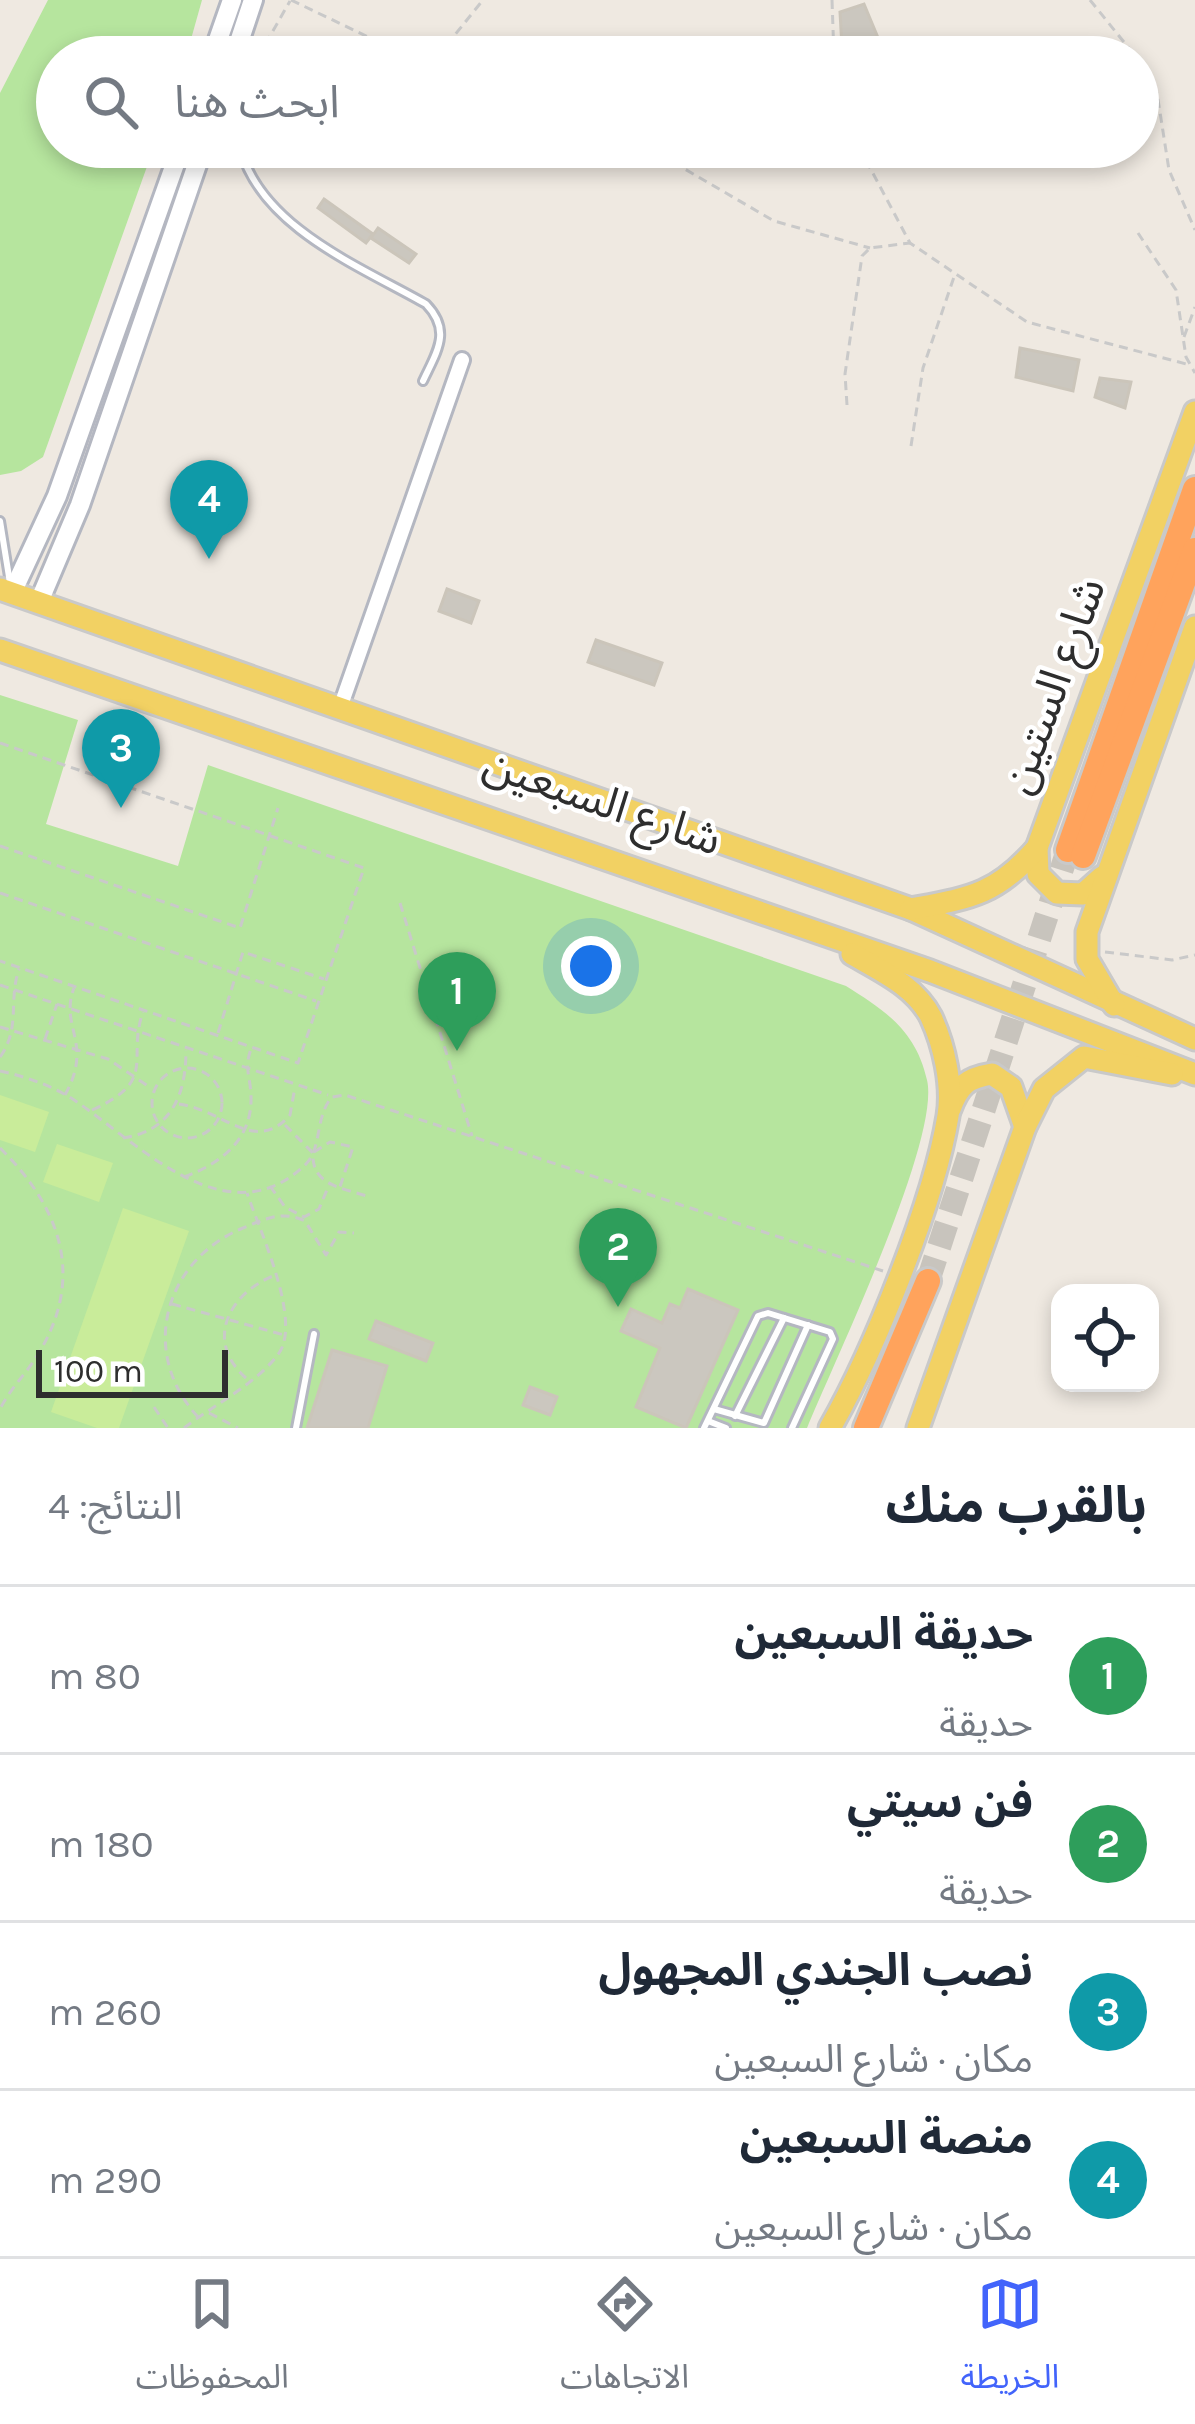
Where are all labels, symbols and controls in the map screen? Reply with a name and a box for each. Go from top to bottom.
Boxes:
search box [36,36,1159,168]
icon: search [78,69,144,135]
text: ابحث هنا [174,76,340,128]
pin: 4 [170,460,248,559]
street label: شارع الستين [990,571,1123,803]
pin: 3 [82,709,160,808]
street label: شارع السبعين [475,736,728,872]
your location [561,936,621,996]
pin: 1 [418,952,496,1051]
pin: 2 [579,1208,657,1307]
map controls [1051,1284,1159,1392]
button: locate [1051,1284,1159,1392]
scale bar [36,1344,228,1397]
text: 100 m [54,1352,143,1390]
text: بالقرب منك [885,1475,1147,1535]
text: النتائج: 4 [48,1483,183,1529]
text: حديقة السبعين [734,1608,1033,1660]
text: 80 m [48,1653,141,1699]
text: 1 [1101,1653,1115,1699]
text: حديقة [939,1700,1033,1746]
text: فن سيتي [847,1776,1033,1828]
text: 180 m [48,1821,154,1867]
text: 2 [1096,1821,1120,1867]
text: حديقة [939,1868,1033,1914]
text: نصب الجندي المجهول [599,1944,1033,1996]
text: 260 m [48,1989,162,2035]
text: 3 [1096,1989,1120,2035]
text: مكان · شارع السبعين [715,2036,1033,2082]
text: منصة السبعين [740,2112,1033,2164]
text: 290 m [48,2157,162,2203]
text: 4 [1096,2157,1120,2203]
text: مكان · شارع السبعين [715,2204,1033,2250]
tab: المحفوظات [136,2271,289,2412]
tab: الاتجاهات [560,2271,689,2412]
tab: الخريطة [960,2271,1059,2412]

